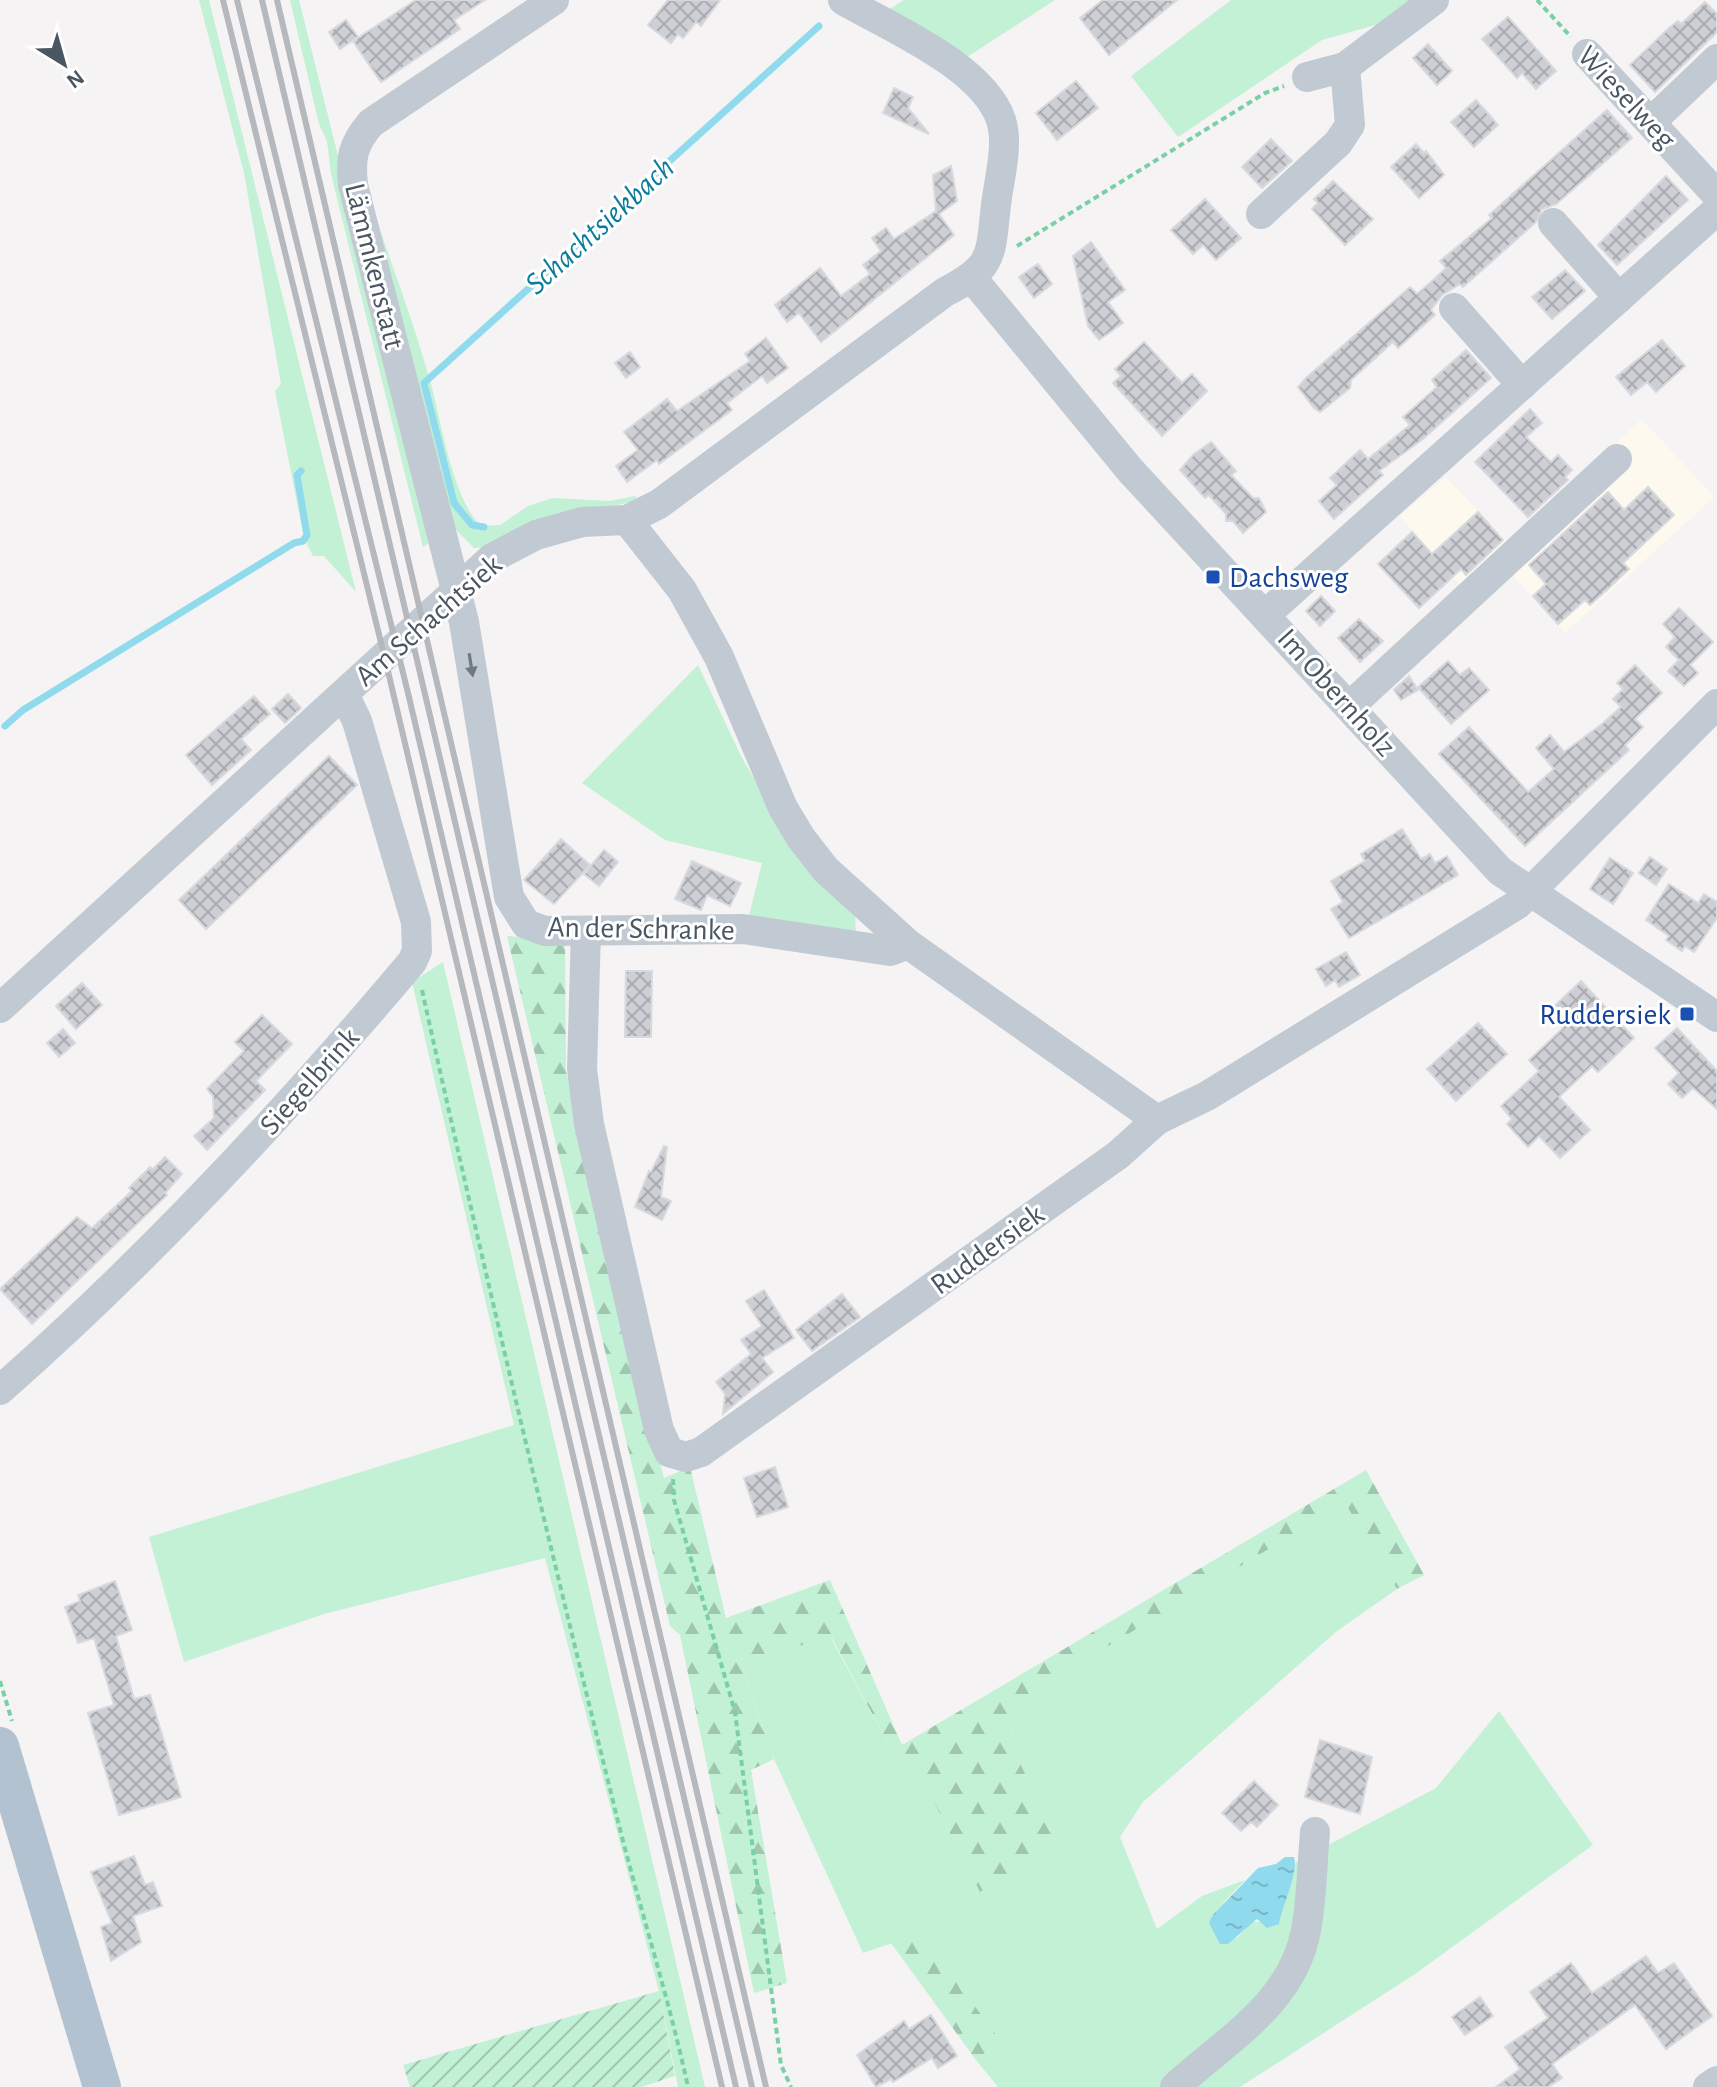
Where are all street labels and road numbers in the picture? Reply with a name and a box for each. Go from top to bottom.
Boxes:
street label: Wieselweg [1572,41,1681,155]
street label: Lämmkenstatt [339,180,409,353]
street label: Am Schachtsiek [350,549,508,692]
street label: Im Obernholz [1271,623,1401,762]
street label: An der Schranke [547,912,735,946]
street label: Siegelbrink [254,1022,365,1141]
street label: Ruddersiek [925,1199,1050,1301]

